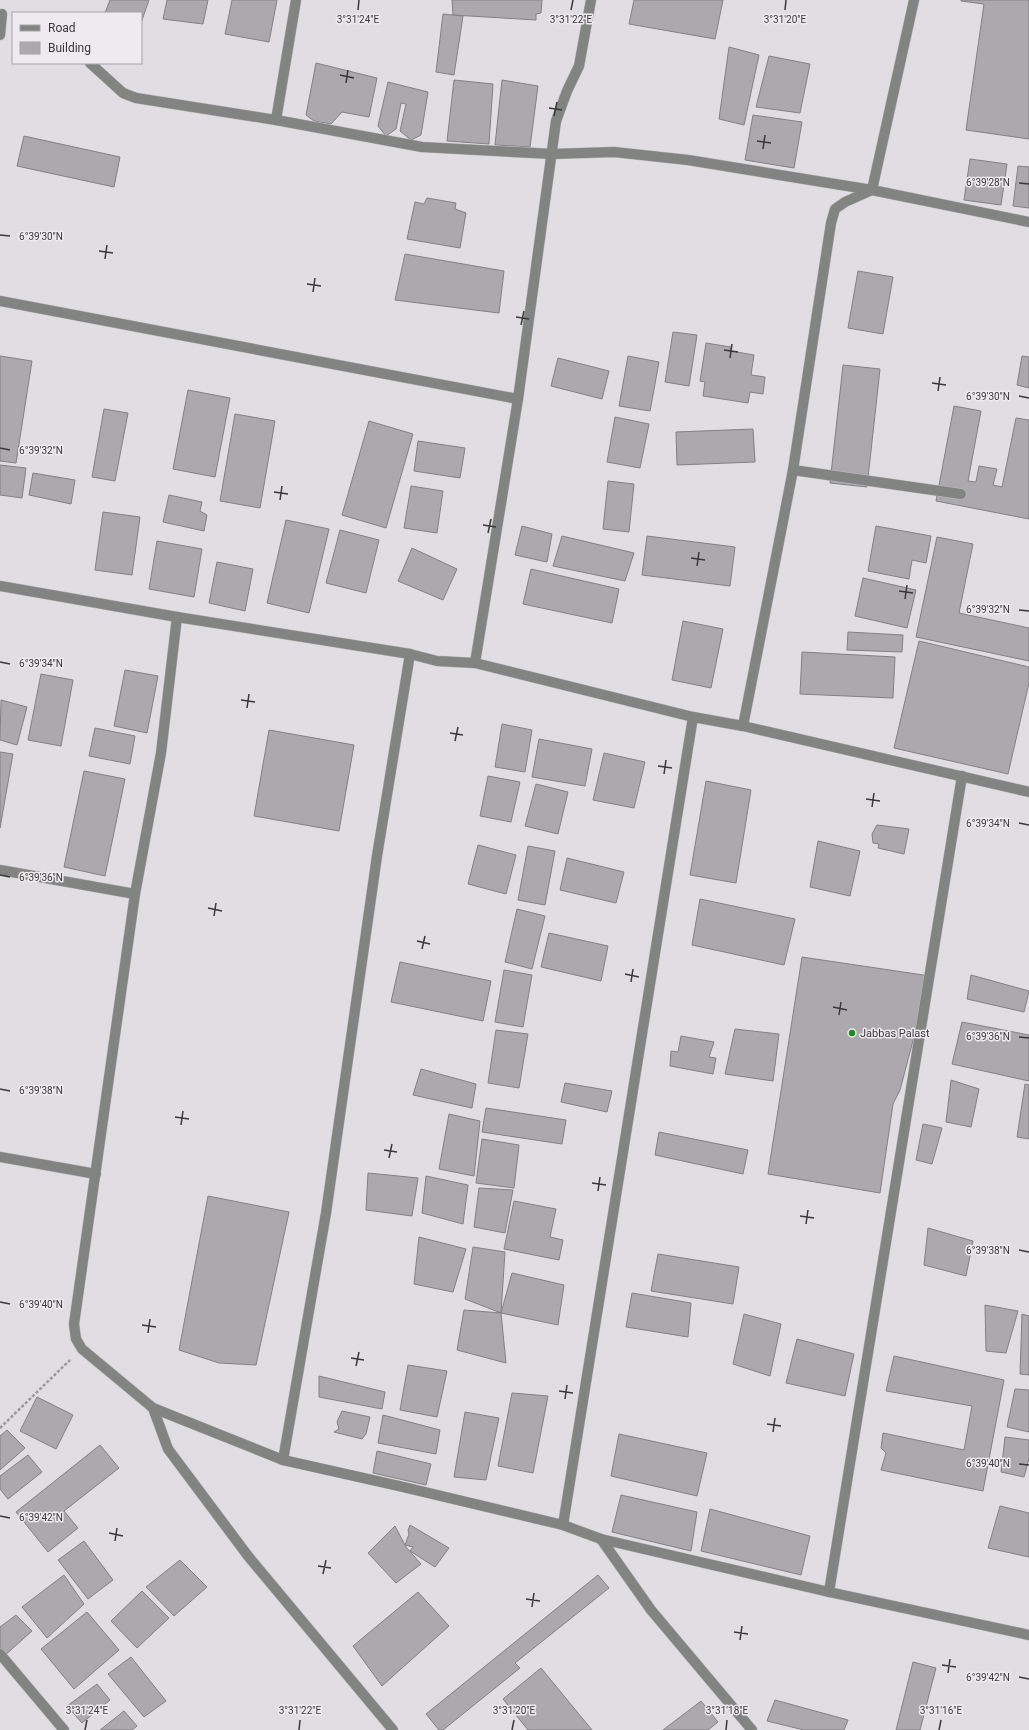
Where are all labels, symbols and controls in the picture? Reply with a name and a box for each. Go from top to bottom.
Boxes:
legend [12,12,142,64]
text: 3°31'24"E [337,14,380,25]
text: 3°31'22"E [550,14,593,25]
text: 3°31'20"E [764,14,807,25]
text: Road [48,21,76,35]
text: Building [48,41,91,55]
text: 6°39'28"N [966,177,1010,188]
text: 6°39'30"N [19,231,63,242]
text: 6°39'30"N [966,391,1010,402]
text: 6°39'32"N [19,445,63,456]
text: 6°39'32"N [966,604,1010,615]
text: 6°39'34"N [19,658,63,669]
text: 6°39'34"N [966,818,1010,829]
text: 6°39'36"N [19,872,63,883]
place label: Jabbas Palast [860,1027,930,1040]
marker: Jabbas Palast [847,1028,857,1038]
text: 6°39'36"N [966,1031,1010,1042]
text: 6°39'38"N [19,1085,63,1096]
text: 6°39'38"N [966,1245,1010,1256]
text: 6°39'40"N [19,1299,63,1310]
text: 6°39'40"N [966,1458,1010,1469]
text: 6°39'42"N [19,1512,63,1523]
text: 6°39'42"N [966,1672,1010,1683]
text: 3°31'24"E [66,1705,109,1716]
text: 3°31'22"E [279,1705,322,1716]
text: 3°31'20"E [493,1705,536,1716]
text: 3°31'18"E [706,1705,749,1716]
text: 3°31'16"E [920,1705,963,1716]

